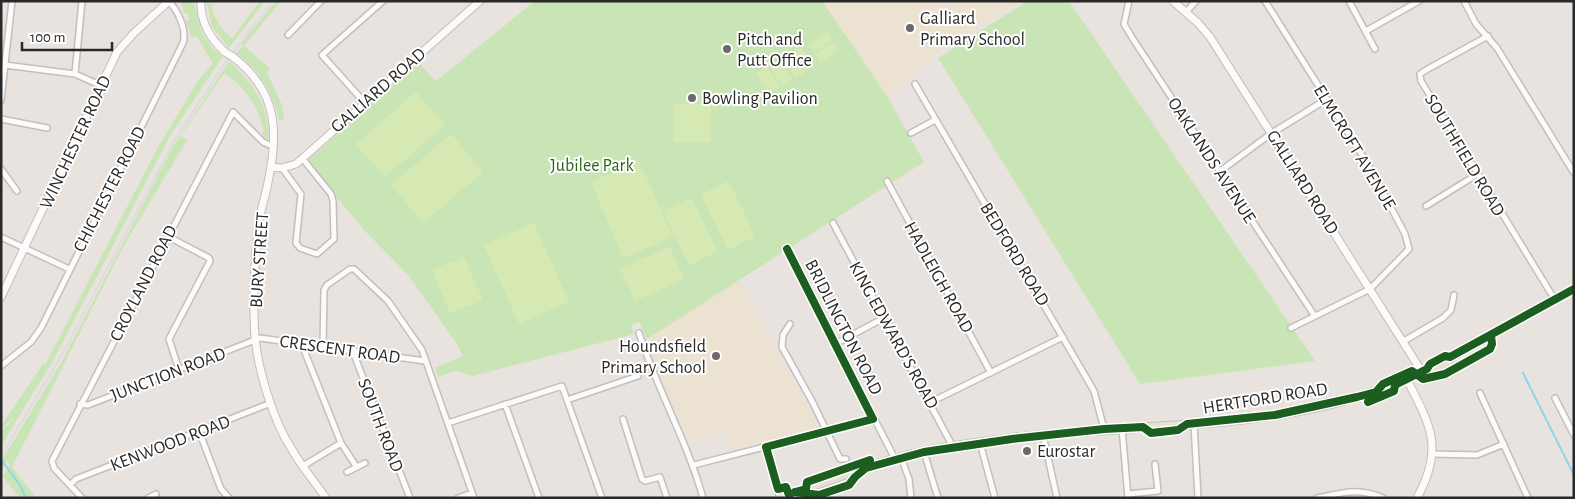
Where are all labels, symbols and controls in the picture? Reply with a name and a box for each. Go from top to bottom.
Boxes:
place label: Galliard Primary School [920,10,1025,49]
scale bar [22,20,112,52]
marker: Galliard Primary School [904,22,916,34]
text: 100 m [30,30,65,45]
place label: Pitch and Putt Office [737,31,812,70]
marker: Pitch and Putt Office [721,43,733,55]
street label: GALLIARD ROAD [328,45,429,137]
street label: WINCHESTER ROAD [37,73,115,212]
street label: ELMCROFT AVENUE [1310,82,1399,213]
place label: Bowling Pavilion [702,90,818,108]
street label: SOUTHFIELD ROAD [1421,91,1508,220]
marker: Bowling Pavilion [686,92,698,104]
street label: OAKLANDS AVENUE [1164,95,1259,227]
street label: CHICHESTER ROAD [70,124,149,255]
street label: GALLIARD ROAD [1263,127,1341,238]
park label: Jubilee Park [550,157,634,175]
street label: BEDFORD ROAD [976,200,1052,309]
street label: BURY STREET [248,211,272,309]
street label: HADLEIGH ROAD [900,219,976,336]
street label: CROYLAND ROAD [107,223,181,344]
street label: BRIDLINGTON ROAD [801,257,885,398]
street label: KING EDWARD'S ROAD [845,259,941,412]
street label: CRESCENT ROAD [278,333,401,367]
place label: Houndsfield Primary School [601,338,706,377]
street label: JUNCTION ROAD [109,345,228,405]
marker: Houndsfield Primary School [710,350,722,362]
street label: SOUTH ROAD [354,376,406,474]
street label: HERTFORD ROAD [1202,380,1329,418]
street label: KENWOOD ROAD [108,413,233,475]
place label: Eurostar [1037,443,1095,461]
marker: Eurostar [1021,445,1033,457]

